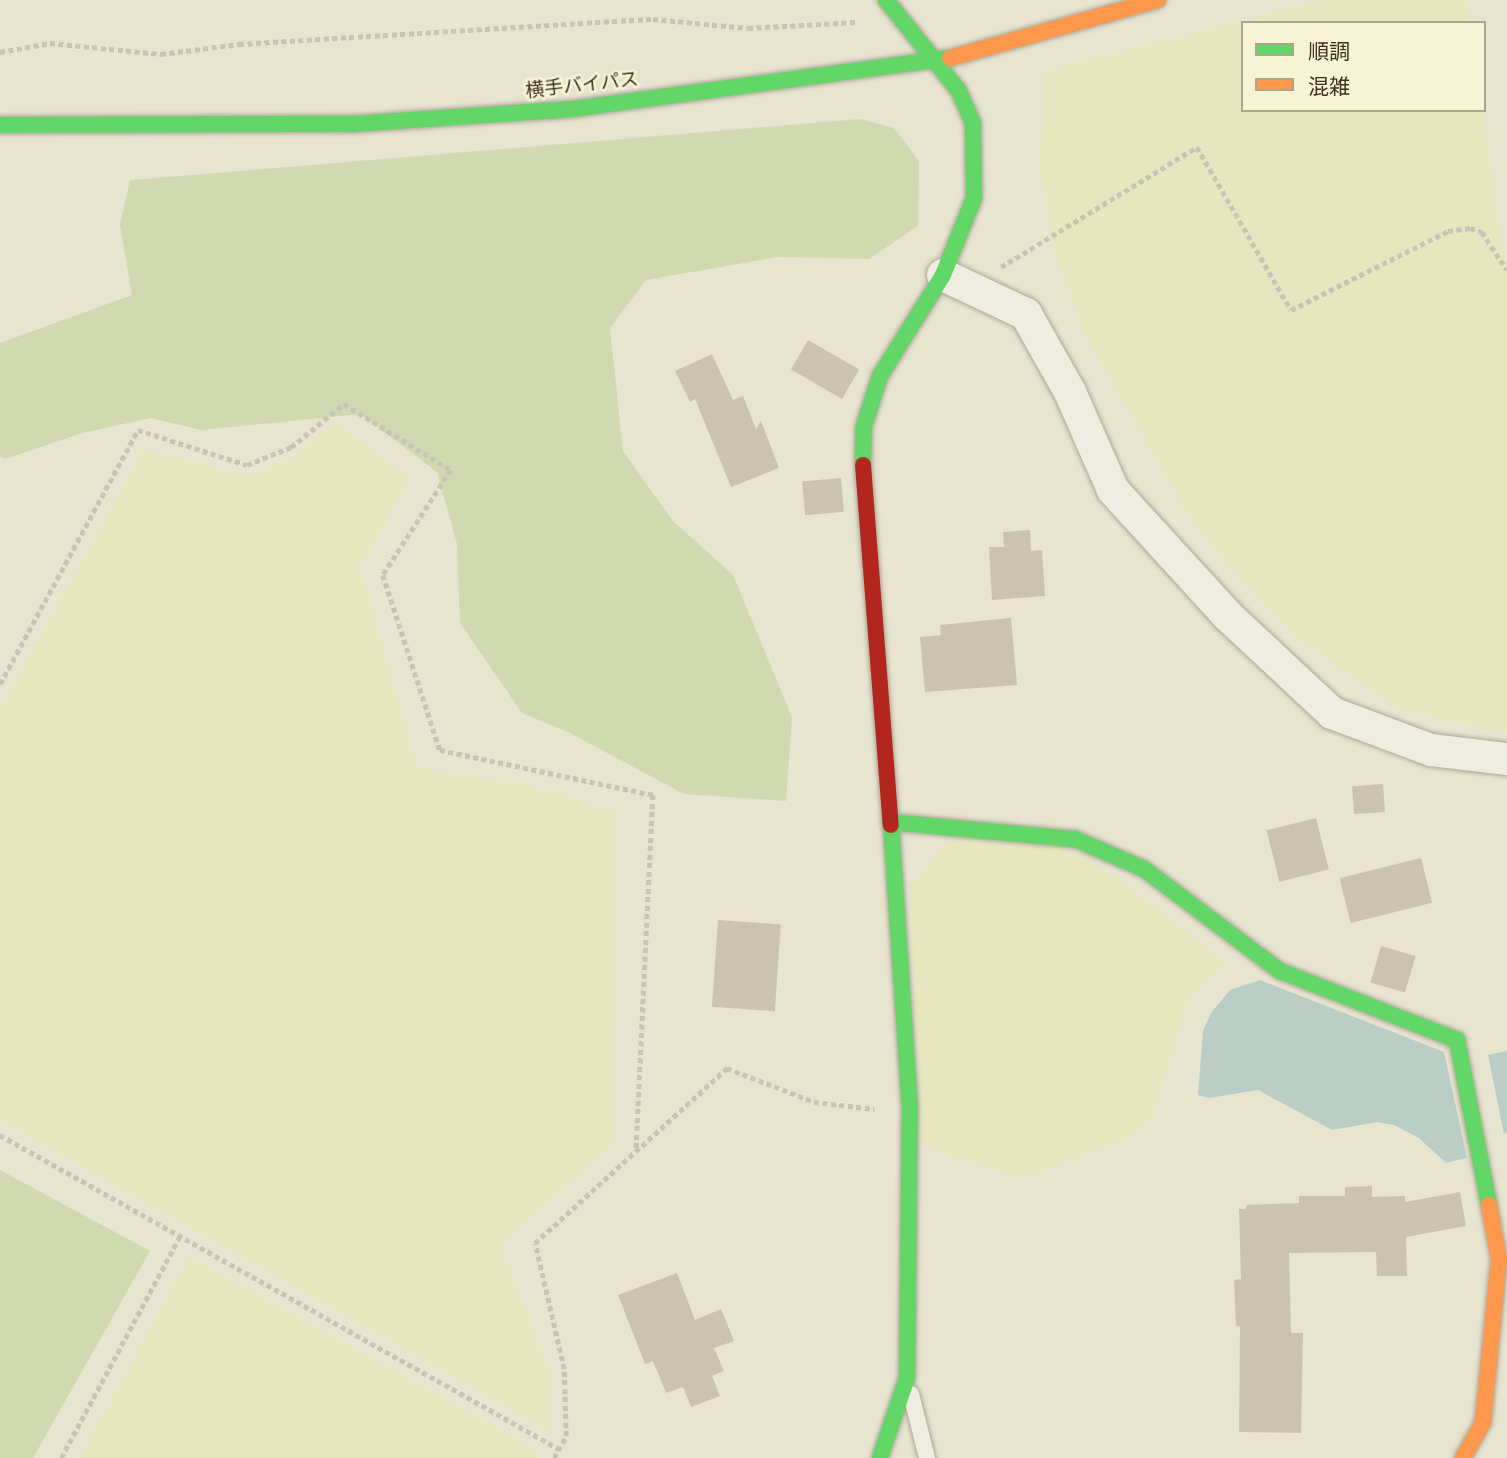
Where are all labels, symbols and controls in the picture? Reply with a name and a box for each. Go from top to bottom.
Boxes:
legend [1241,21,1486,112]
text: 順調 [1308,39,1350,65]
street label: 横手バイパス [524,68,640,102]
text: 混雑 [1308,74,1350,100]

